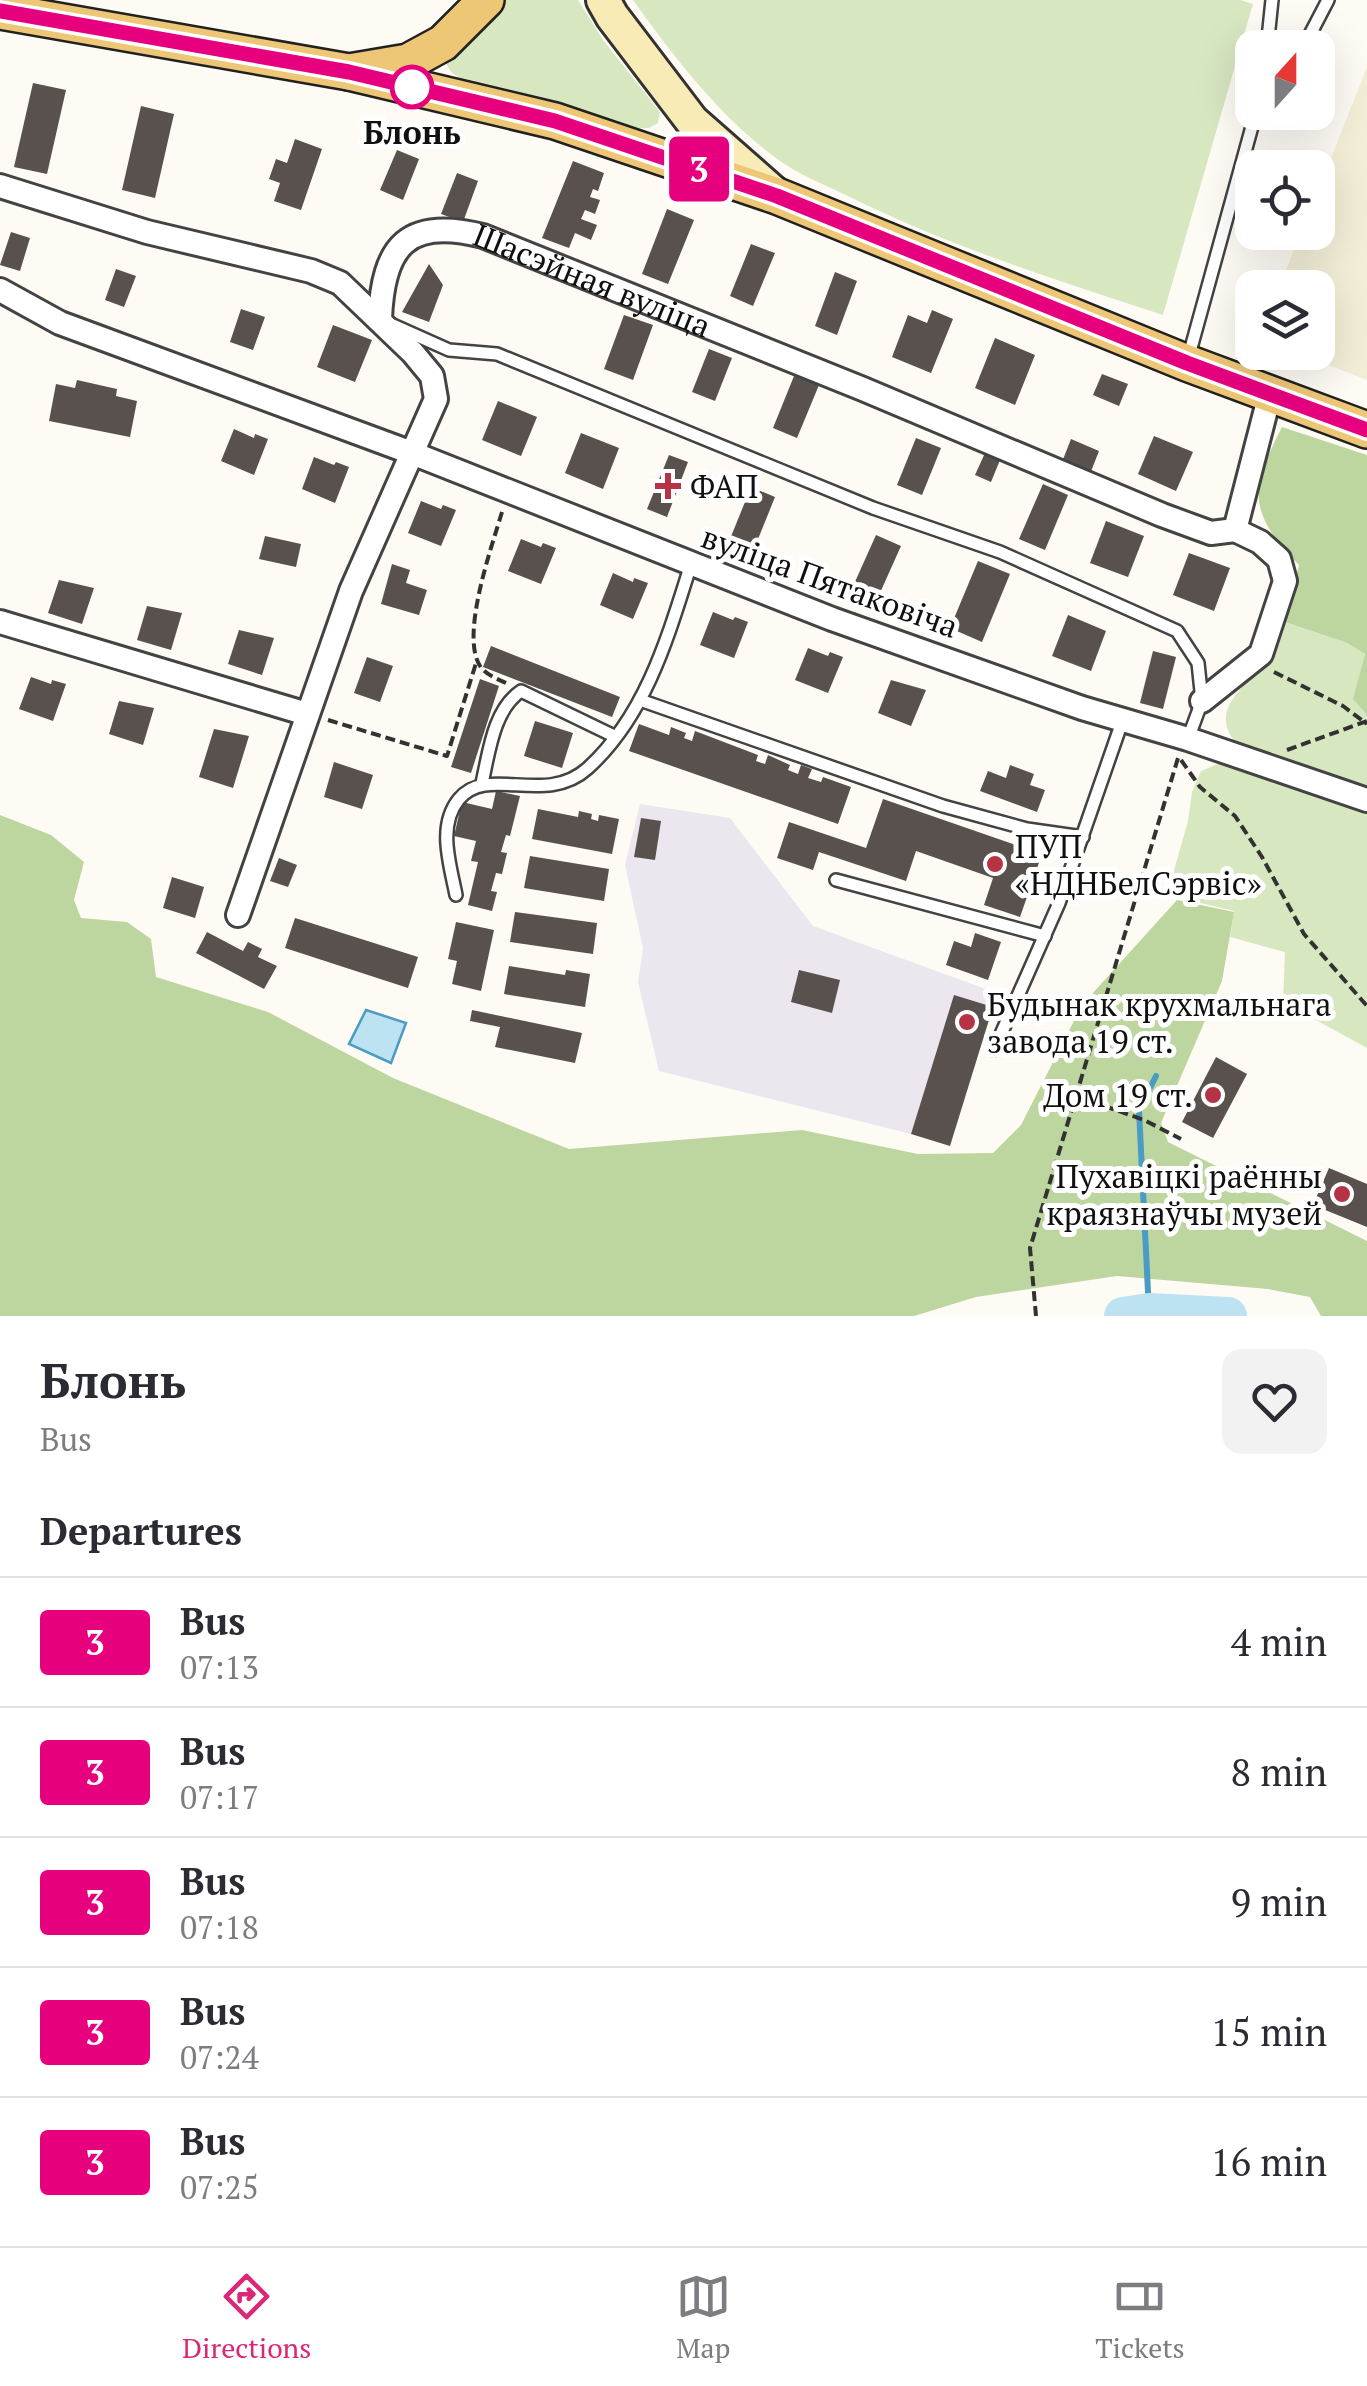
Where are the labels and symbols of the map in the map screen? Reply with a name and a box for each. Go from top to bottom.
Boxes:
north arrow [1235,30,1335,130]
marker: Блонь [391,66,433,108]
place label: Блонь [363,111,461,153]
line badge: 3 [666,136,732,202]
street label: Шасэйная вуліца [468,214,717,347]
place label: ФАП [690,465,758,507]
marker: ФАП [655,473,681,499]
street label: вуліца Пятаковіча [696,515,964,647]
place label: ПУП «НДНБелСэрвіс» [1015,825,1262,904]
marker: ПУП «НДНБелСэрвіс» [984,853,1006,875]
place label: Будынак крухмальнага завода 19 ст. [987,983,1331,1062]
marker: Будынак крухмальнага завода 19 ст. [956,1011,978,1033]
place label: Дом 19 ст. [1043,1074,1193,1116]
marker: Дом 19 ст. [1202,1084,1224,1106]
place label: Пухавіцкі раённы краязнаўчы музей [1046,1155,1322,1234]
marker: Пухавіцкі раённы краязнаўчы музей [1331,1183,1353,1205]

